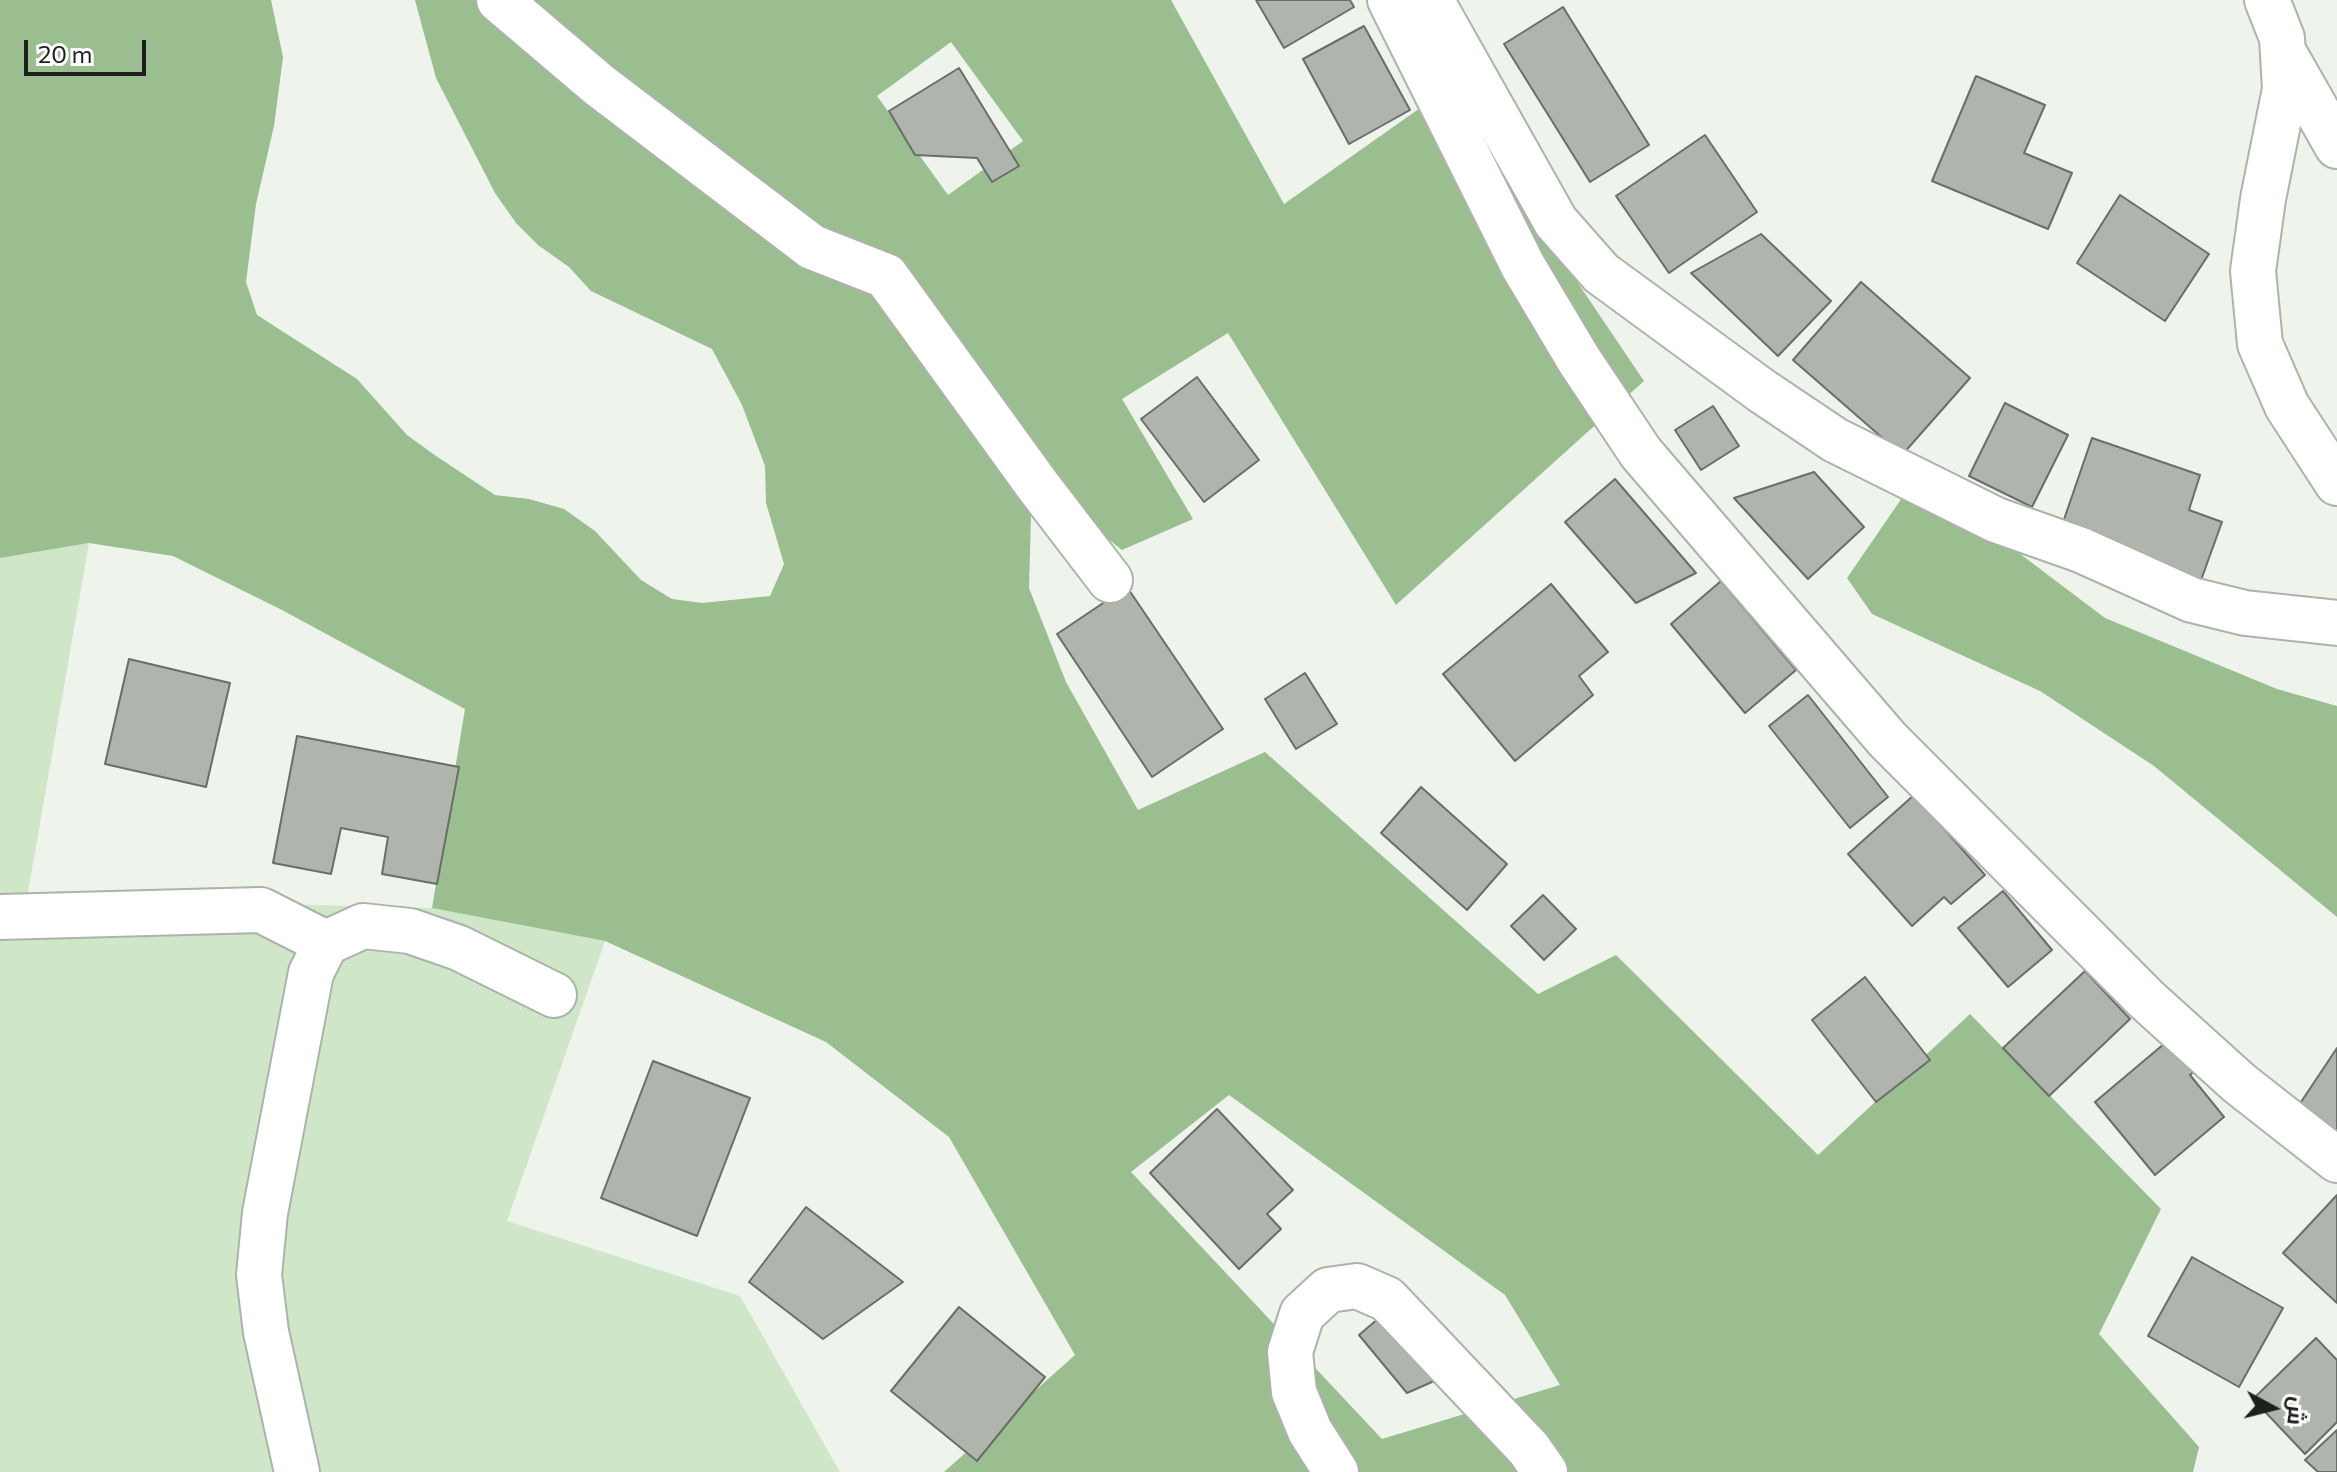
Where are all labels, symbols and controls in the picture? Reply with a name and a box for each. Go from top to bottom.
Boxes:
scale bar [28,24,150,74]
text: 20 m [38,39,92,68]
north arrow [2233,1368,2313,1448]
text: ش [2282,1395,2312,1427]

